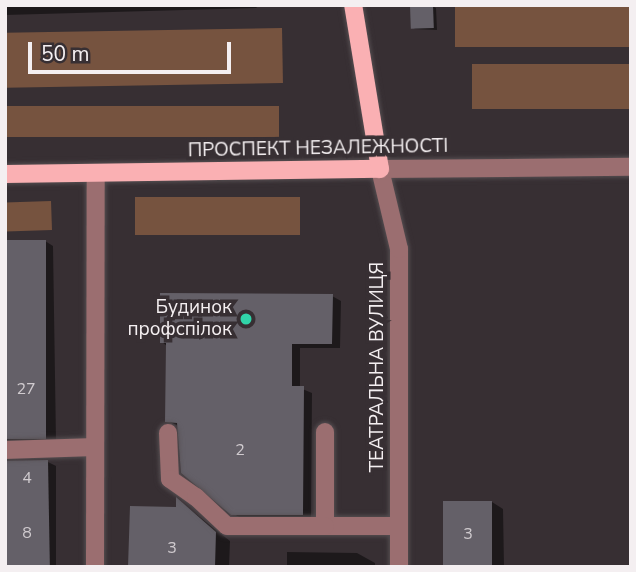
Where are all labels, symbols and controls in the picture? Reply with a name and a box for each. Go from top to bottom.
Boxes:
scale bar [32,28,234,72]
text: 50 m [41,40,90,68]
street label: ПРОСПЕКТ НЕЗАЛЕЖНОСТІ [188,135,448,163]
street label: ТЕАТРАЛЬНА ВУЛИЦЯ [367,262,389,472]
place label: Будинок профспілок [127,297,232,341]
marker: Будинок профспілок [238,311,254,327]
house number: 27 [16,379,36,399]
house number: 2 [235,440,245,460]
house number: 4 [22,468,32,488]
house number: 8 [22,523,32,543]
house number: 3 [463,524,473,544]
house number: 3 [167,538,177,558]

